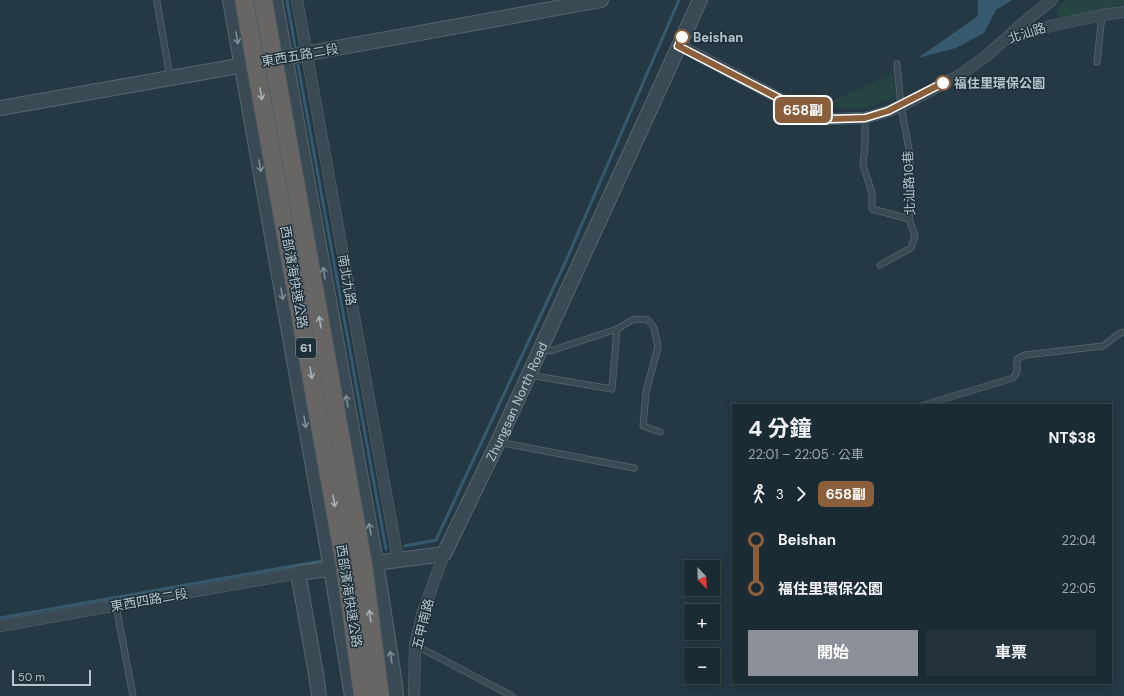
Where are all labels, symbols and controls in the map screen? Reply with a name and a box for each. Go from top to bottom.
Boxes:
street label: 北汕路 [1006,19,1048,47]
marker: Beishan [674,29,690,45]
place label: Beishan [693,29,743,46]
one-way arrow [233,32,241,45]
street label: 東西五路二段 [260,40,340,70]
marker: 福住里環保公園 [935,75,951,91]
place label: 福住里環保公園 [954,75,1045,92]
one-way arrow [257,87,265,100]
line badge: 658副 [775,97,831,123]
text: 658副 [783,101,823,119]
street label: 北汕路10巷 [899,150,919,216]
one-way arrow [256,160,264,173]
street label: 西部濱海快速公路 [277,224,311,330]
street label: 南北九路 [334,253,360,307]
one-way arrow [320,267,328,280]
one-way arrow [279,287,287,300]
one-way arrow [316,316,324,329]
road number: 61 [296,338,316,358]
street label: Zhungsan North Road [482,339,551,464]
one-way arrow [307,366,315,379]
one-way arrow [343,395,351,408]
text: 4 分鐘 [748,414,811,443]
one-way arrow [301,415,309,428]
text: NT$38 [1049,428,1096,448]
text: 22:01 – 22:05 · 公車 [748,446,864,463]
icon: walk [748,483,770,505]
icon: forward [790,483,812,505]
text: 658副 [826,485,866,503]
text: 3 [776,486,784,503]
one-way arrow [330,494,338,507]
one-way arrow [366,523,374,536]
text: Beishan [778,530,836,550]
text: 22:04 [1062,532,1096,549]
street label: 西部濱海快速公路 [332,543,366,649]
north arrow [684,560,720,596]
map controls [684,560,720,684]
text: 福住里環保公園 [778,579,883,599]
text: 22:05 [1062,580,1096,597]
street label: 東西四路二段 [109,585,189,615]
street label: 五甲南路 [408,597,438,651]
button: + [684,604,720,640]
one-way arrow [366,610,374,623]
button: 開始 [748,630,918,676]
button: 車票 [926,630,1096,676]
button: − [684,648,720,684]
one-way arrow [387,651,395,664]
scale bar [12,668,91,687]
text: 50 m [18,670,45,684]

